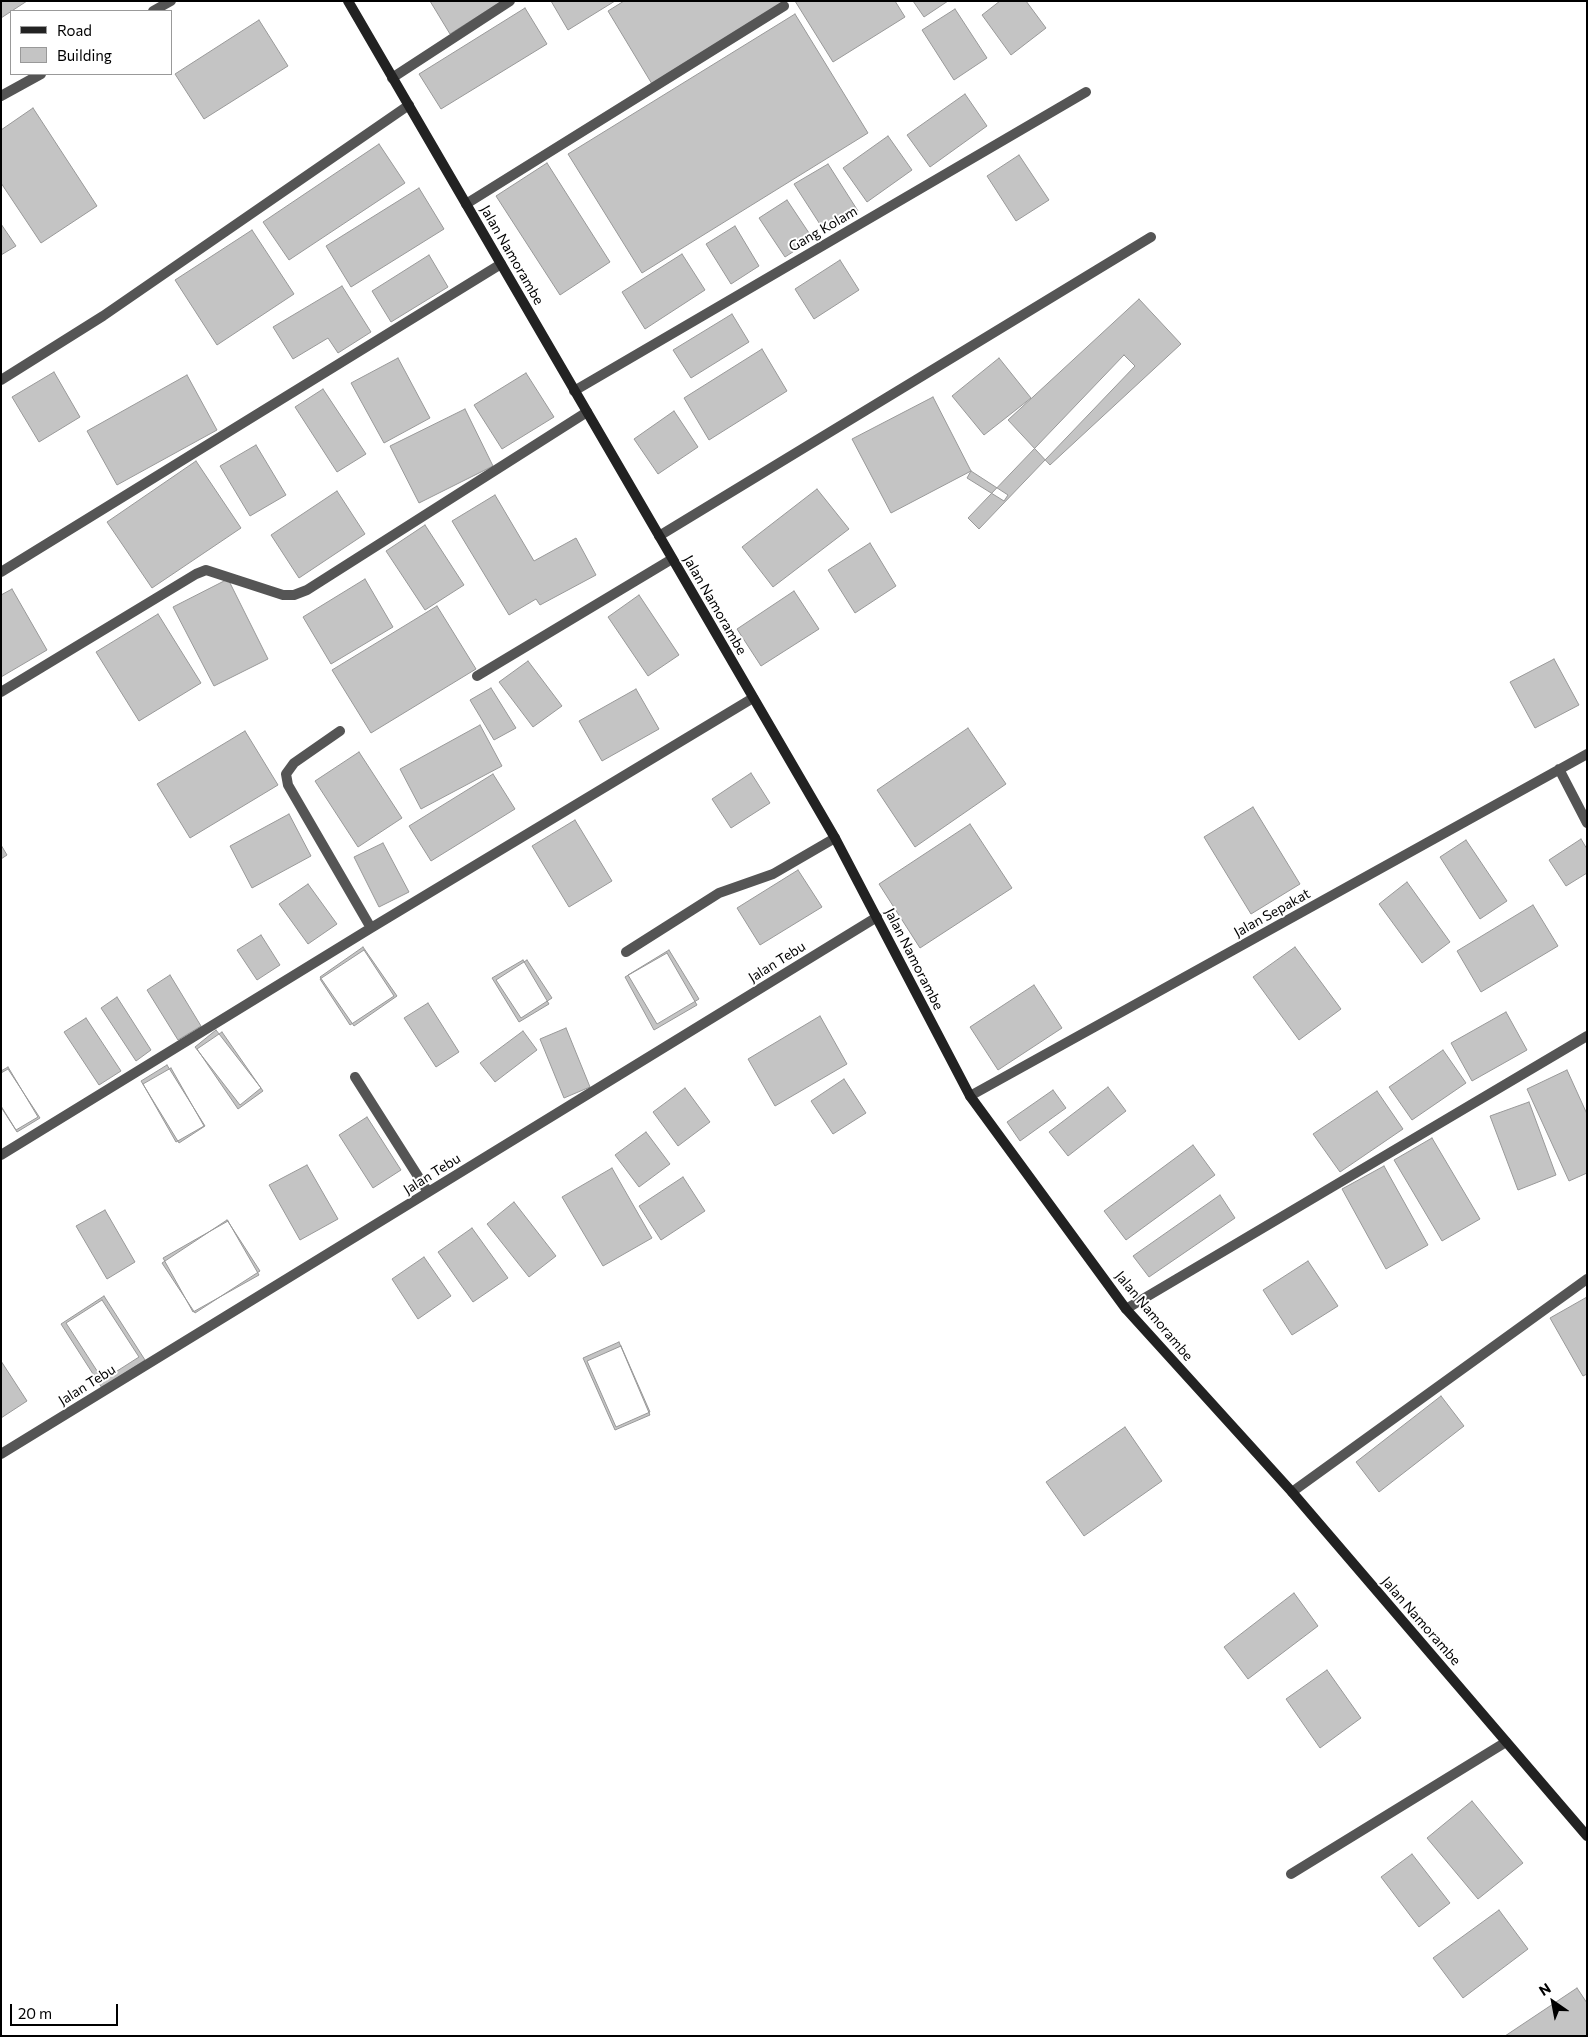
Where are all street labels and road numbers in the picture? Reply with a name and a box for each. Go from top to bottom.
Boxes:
street label: Jalan Namorambe [477,202,547,308]
street label: Gang Kolam [786,203,860,255]
street label: Jalan Namorambe [680,552,750,658]
street label: Jalan Sepakat [1231,885,1313,941]
street label: Jalan Namorambe [881,905,947,1013]
street label: Jalan Tebu [745,938,809,986]
street label: Jalan Tebu [400,1150,464,1198]
street label: Jalan Namorambe [1112,1268,1196,1364]
street label: Jalan Tebu [55,1361,119,1409]
street label: Jalan Namorambe [1378,1573,1464,1669]

